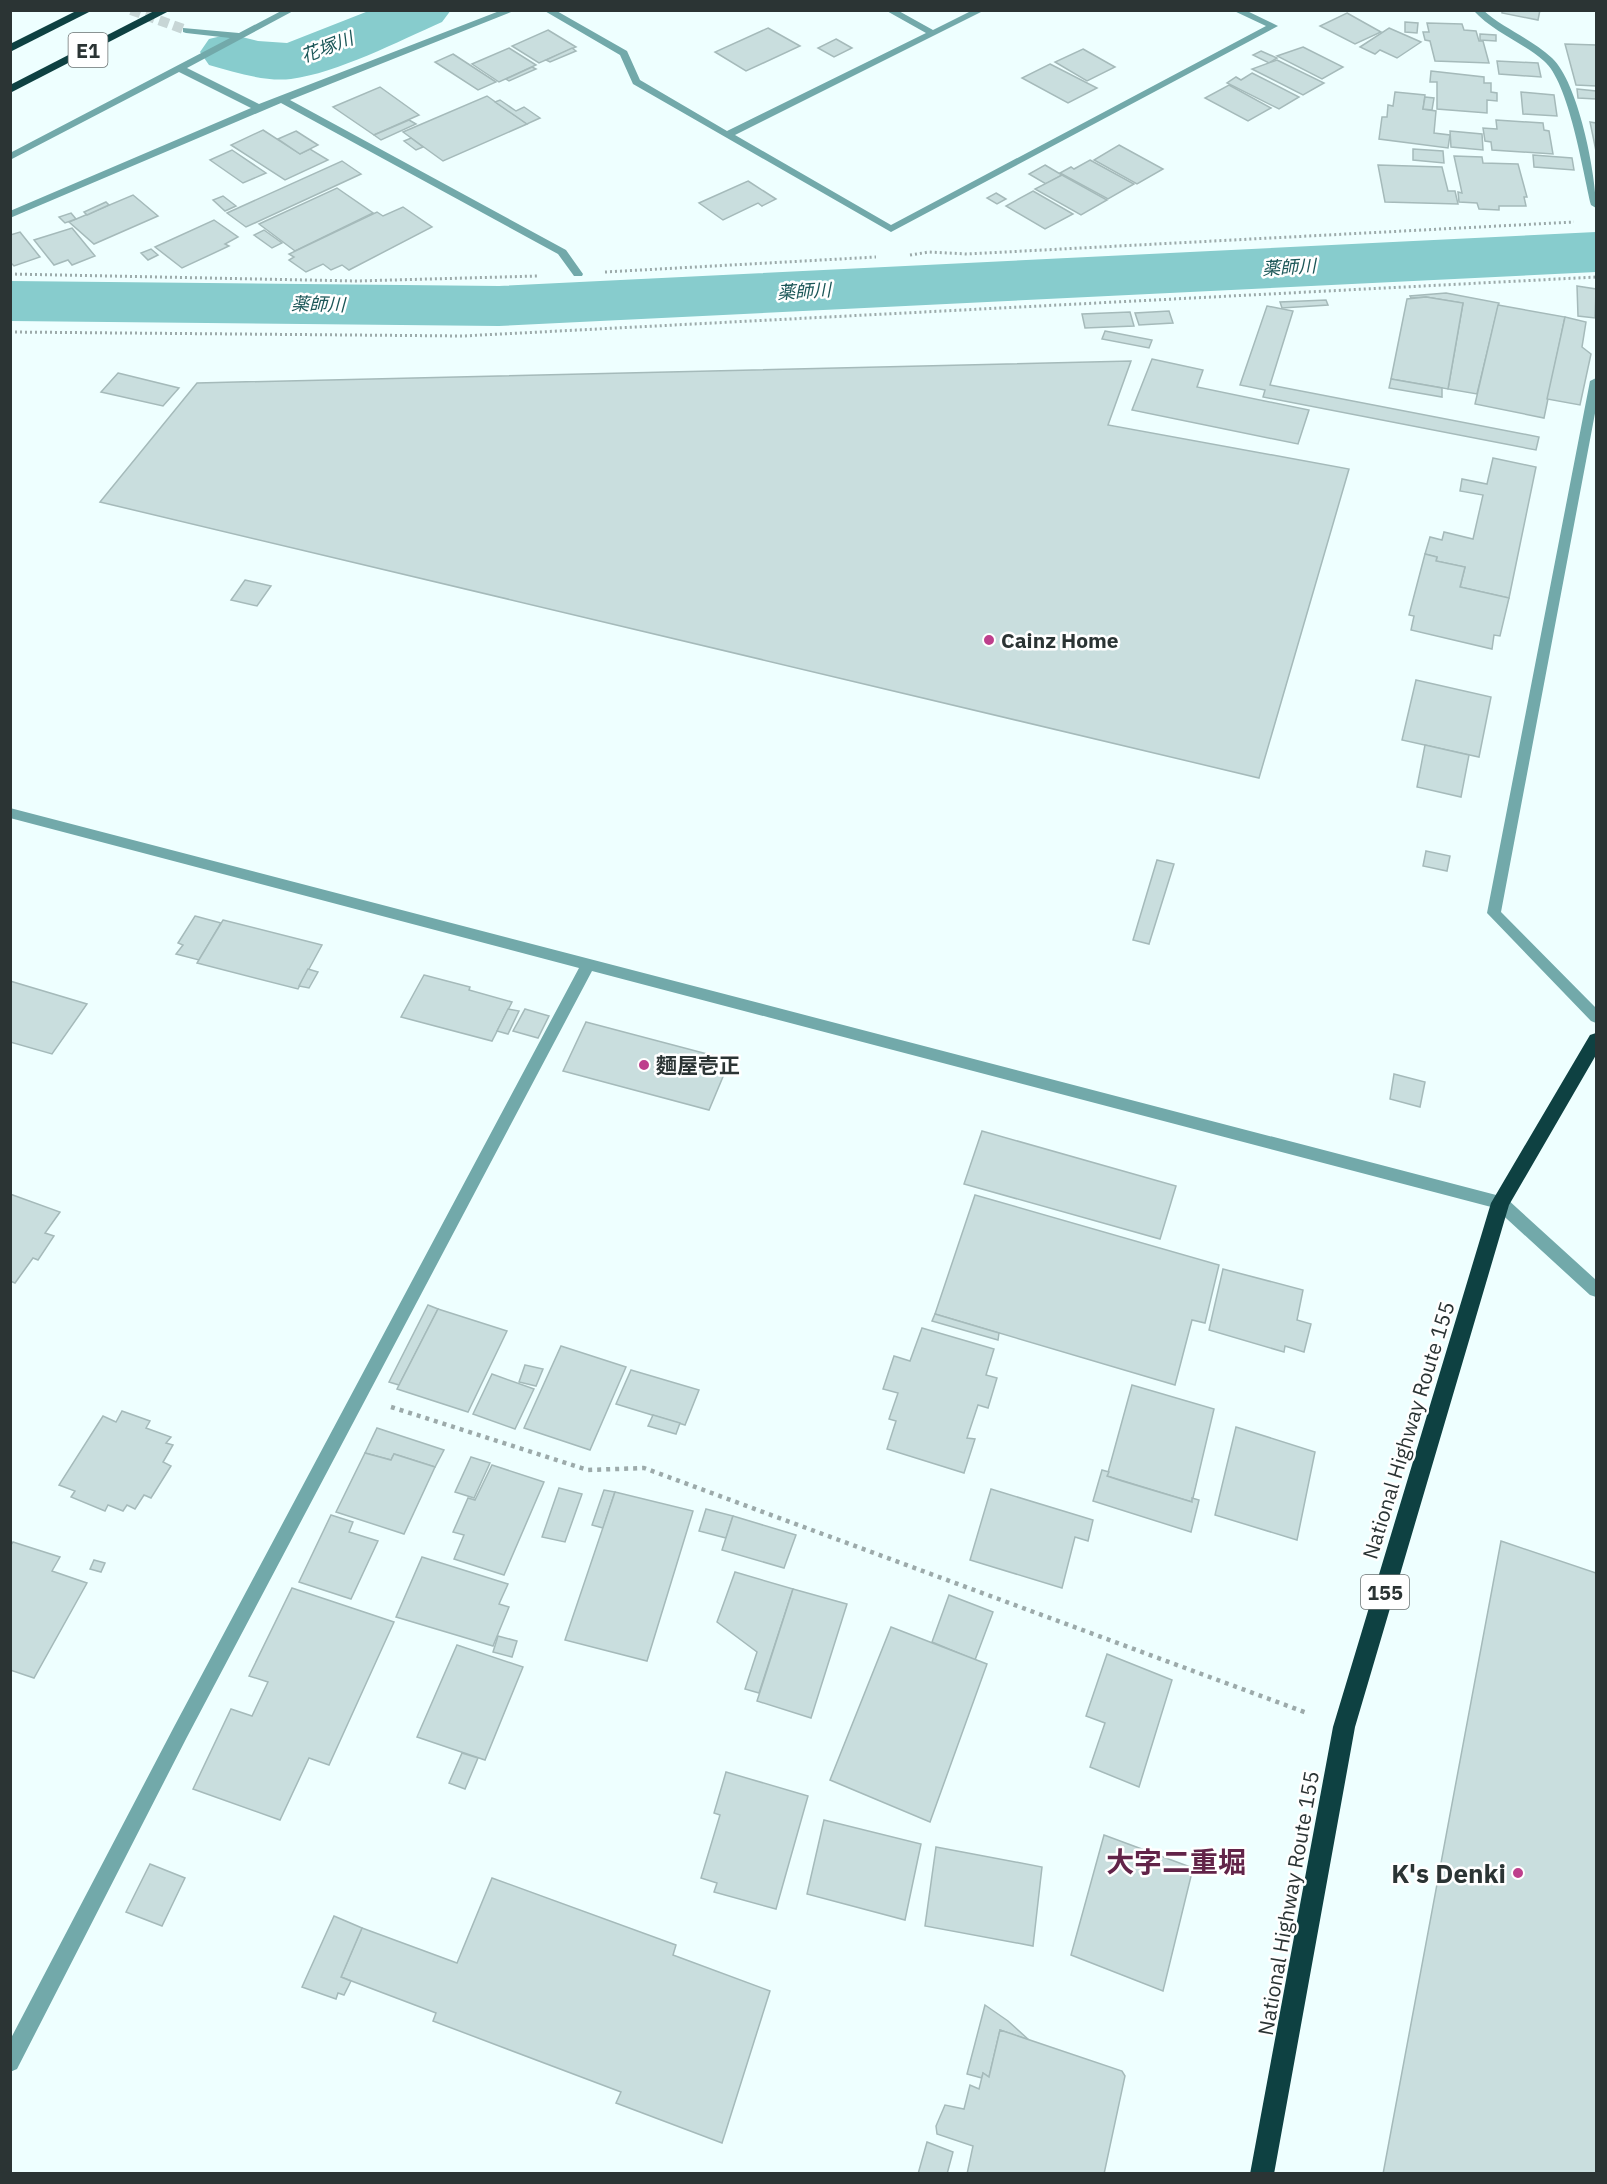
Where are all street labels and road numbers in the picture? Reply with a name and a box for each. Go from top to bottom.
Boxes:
road number: E1 [68,33,107,67]
street label: National Highway Route 155 [1355,1298,1461,1562]
road number: 155 [1361,1575,1409,1609]
street label: National Highway Route 155 [1251,1769,1325,2037]

